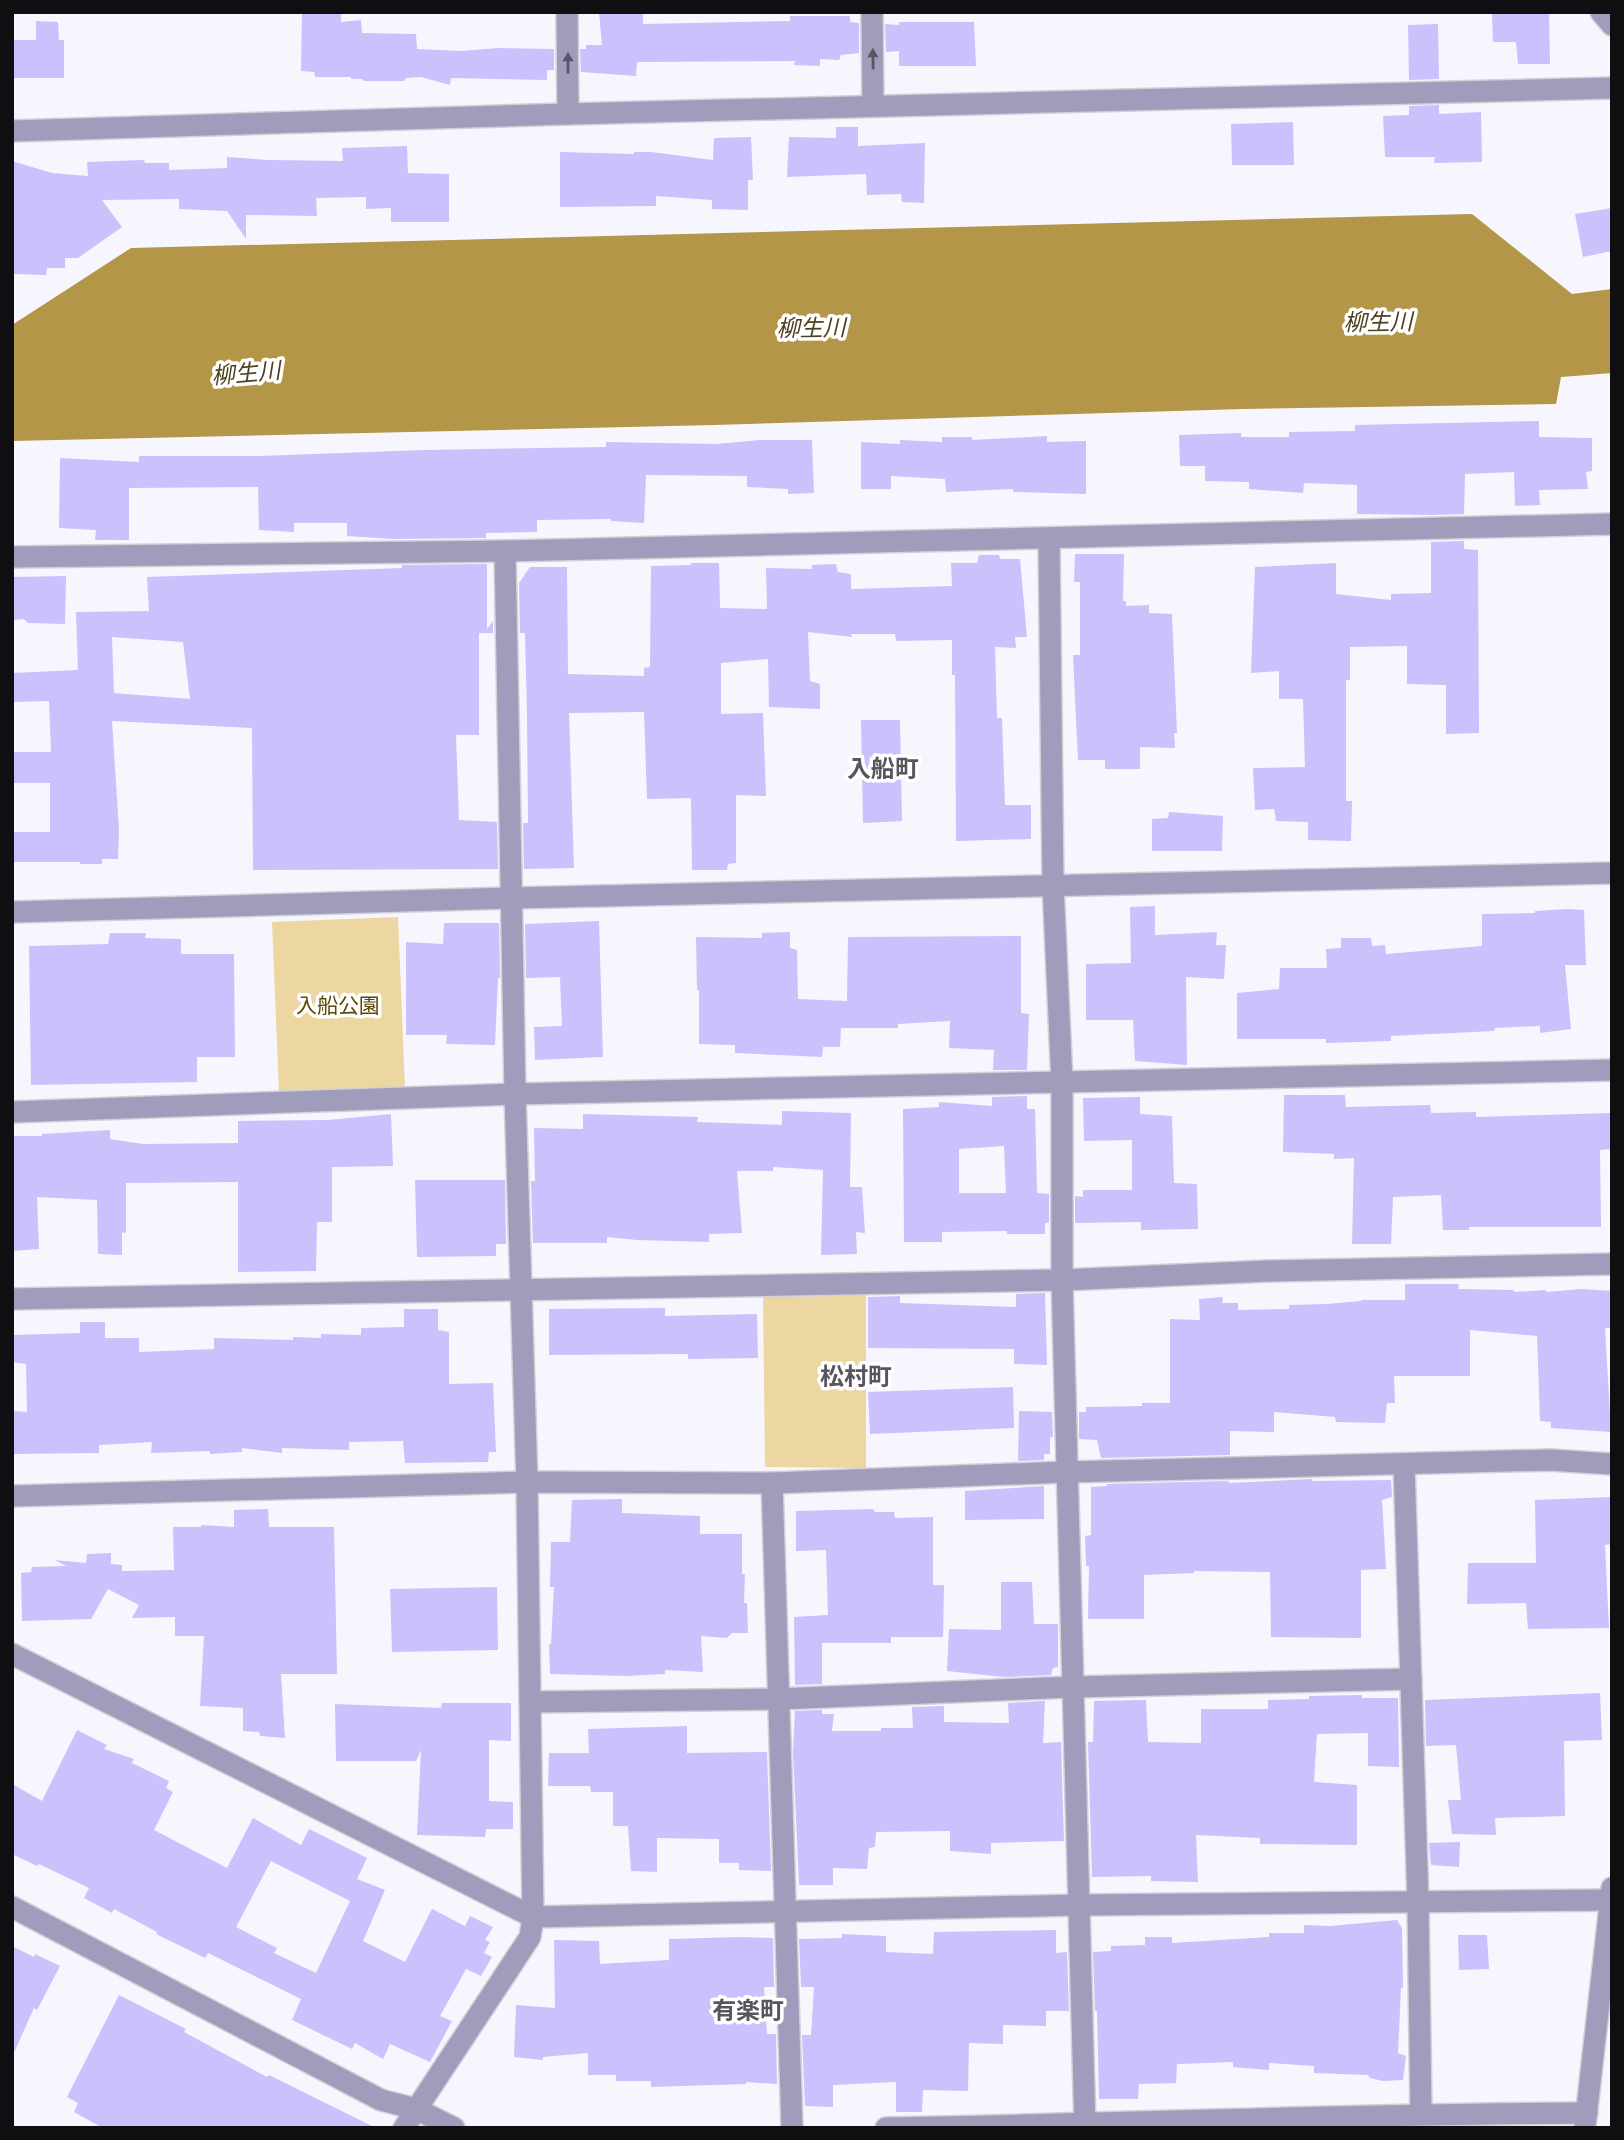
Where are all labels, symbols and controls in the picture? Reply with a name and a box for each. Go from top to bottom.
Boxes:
one-way arrow [867,48,878,70]
one-way arrow [562,52,574,74]
water label: 柳生川 [1343,307,1416,337]
water label: 柳生川 [776,313,849,343]
water label: 柳生川 [210,356,285,390]
district label: 入船町 [847,754,919,783]
park label: 入船公園 [296,993,380,1018]
district label: 松村町 [820,1362,892,1391]
district label: 有楽町 [712,1996,784,2025]

